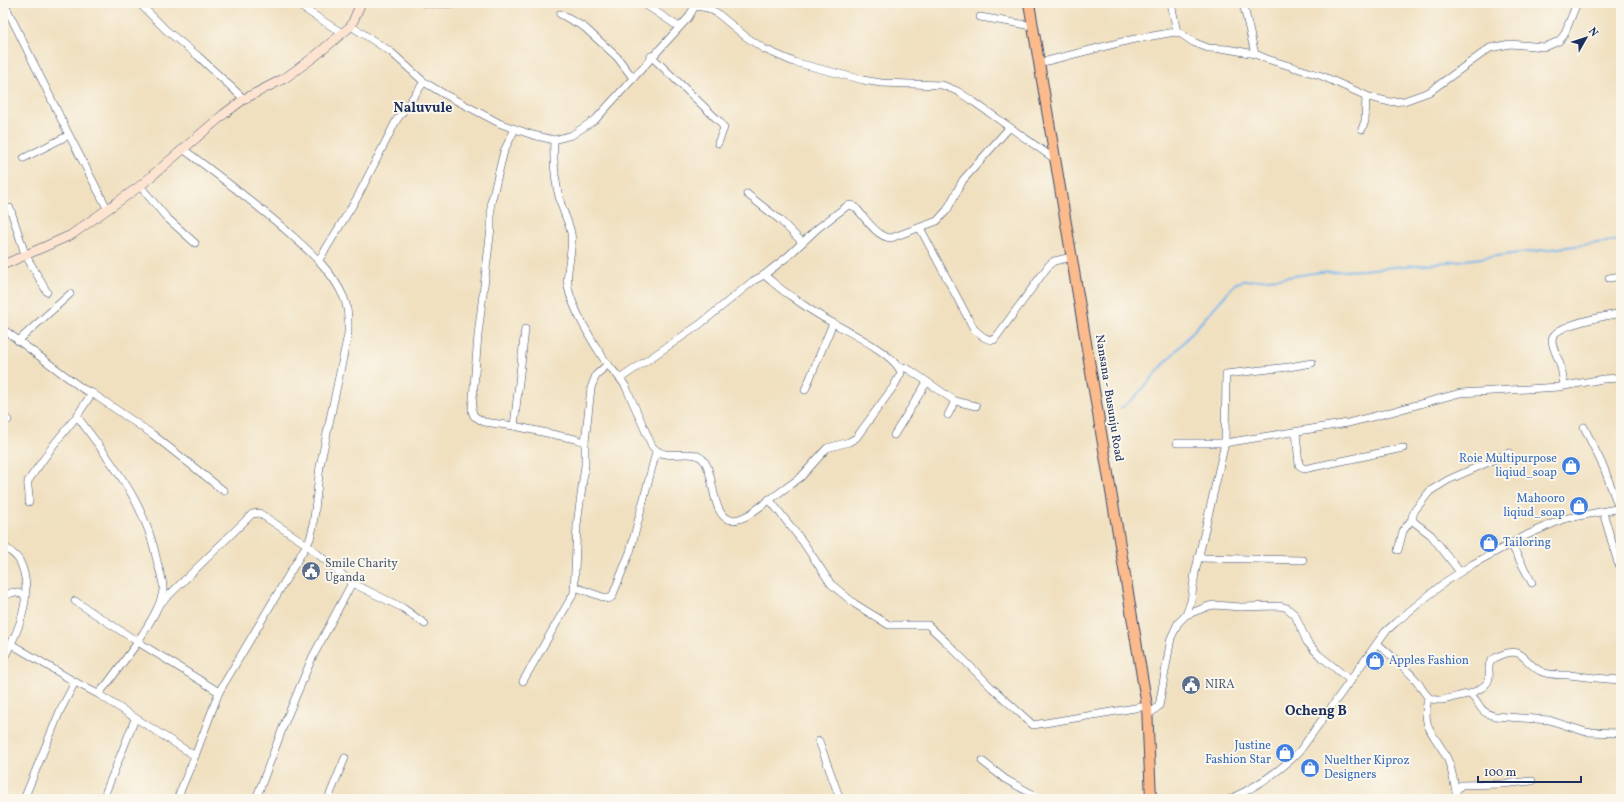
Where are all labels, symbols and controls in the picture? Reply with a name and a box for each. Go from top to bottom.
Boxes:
north arrow [1566,18,1606,58]
text: N [1584,25,1601,40]
district label: Naluvule [394,99,452,118]
street label: Nansana - Busunju Road [1091,333,1127,463]
place label: Roie Multipurpose liqiud_soap [1459,451,1557,481]
shop icon: Roie Multipurpose liqiud_soap [1560,455,1582,477]
place label: Mahooro liqiud_soap [1503,491,1565,521]
shop icon: Mahooro liqiud_soap [1568,495,1590,517]
shop icon: Tailoring [1478,532,1500,554]
place label: Tailoring [1503,535,1551,551]
place label: Smile Charity Uganda [325,556,398,586]
public building icon: Smile Charity Uganda [300,560,322,582]
shop icon: Apples Fashion [1364,650,1386,672]
place label: Apples Fashion [1389,653,1469,669]
public building icon: NIRA [1180,674,1202,696]
place label: NIRA [1205,677,1235,693]
district label: Ocheng B [1285,702,1347,721]
place label: Justine Fashion Star [1205,738,1271,768]
shop icon: Justine Fashion Star [1274,742,1296,764]
place label: Nuelther Kiproz Designers [1324,753,1409,783]
shop icon: Nuelther Kiproz Designers [1299,757,1321,779]
scale bar [1478,758,1581,784]
text: 100 m [1484,765,1517,781]

